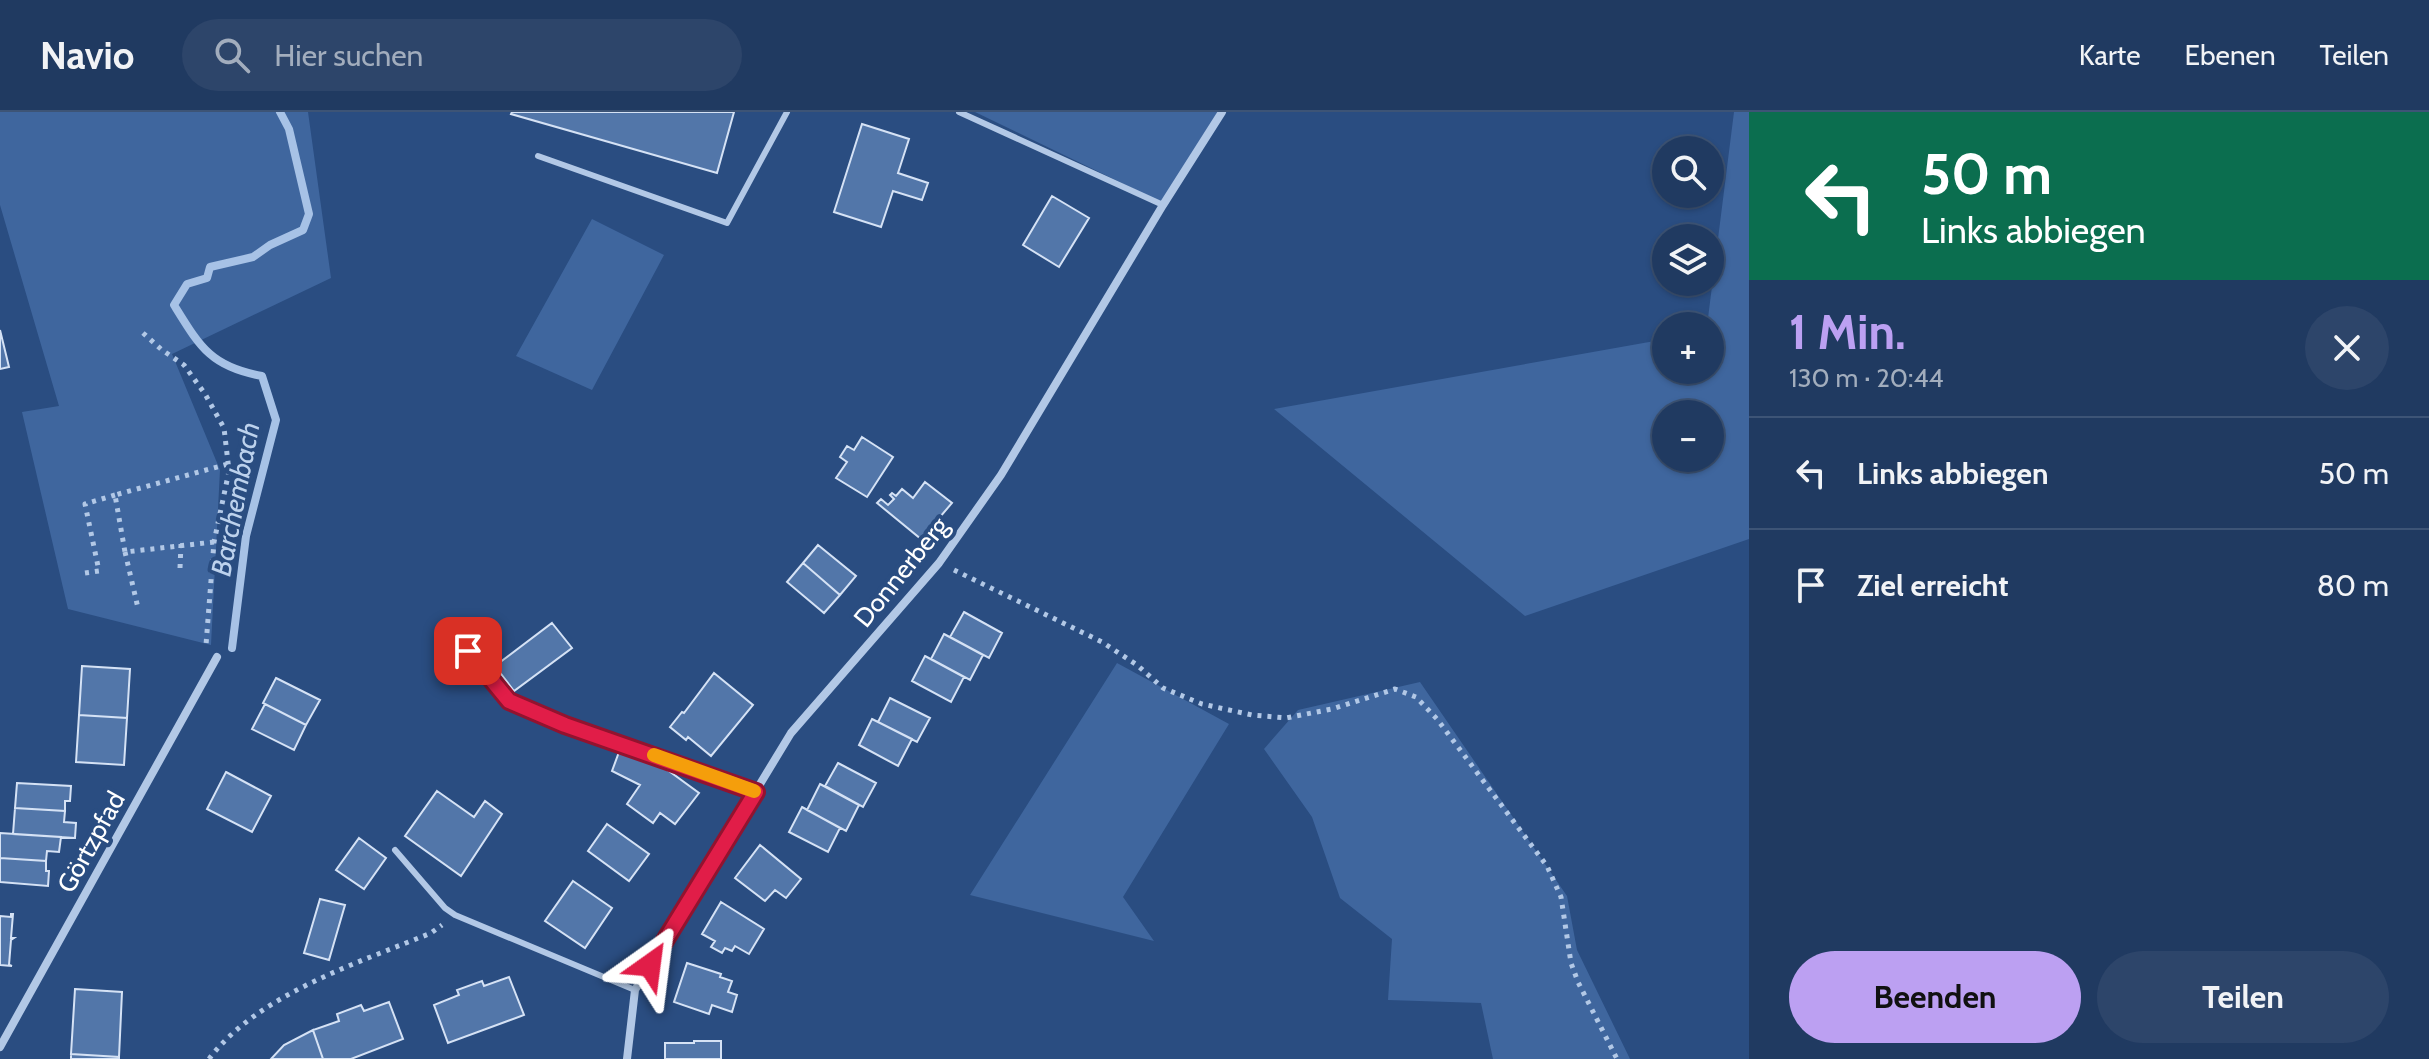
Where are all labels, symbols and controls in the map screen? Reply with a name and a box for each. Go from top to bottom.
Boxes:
search box [182,19,742,91]
text: Navio [40,32,134,79]
icon: search [210,33,254,77]
text: Hier suchen [274,37,423,74]
text: Karte [2079,38,2141,72]
text: Ebenen [2185,38,2276,72]
text: Teilen [2320,38,2389,72]
map controls [1652,136,1724,472]
button: search [1652,136,1724,208]
text: 50 m [1921,140,2052,208]
icon: left [1789,144,1893,248]
text: Links abbiegen [1921,208,2146,252]
button: layers [1652,224,1724,296]
text: 1 Min. [1789,303,1906,361]
button: close [2305,306,2389,390]
button: + [1652,312,1724,384]
text: 130 m · 20:44 [1789,362,1943,394]
button: − [1652,400,1724,472]
water label: Barchembach [203,419,267,579]
icon: left [1789,451,1833,495]
text: Links abbiegen [1857,455,2049,492]
text: 50 m [2319,455,2389,492]
street label: Donnerberg [847,510,956,634]
icon: arrive [1789,563,1833,607]
text: Ziel erreicht [1857,567,2008,604]
text: 80 m [2317,567,2389,604]
pin [434,617,502,685]
icon: arrive [446,629,490,673]
street label: Görtzpfad [50,786,132,898]
position arrow [608,923,692,1007]
button: Beenden [1789,951,2081,1043]
button: Teilen [2097,951,2389,1043]

